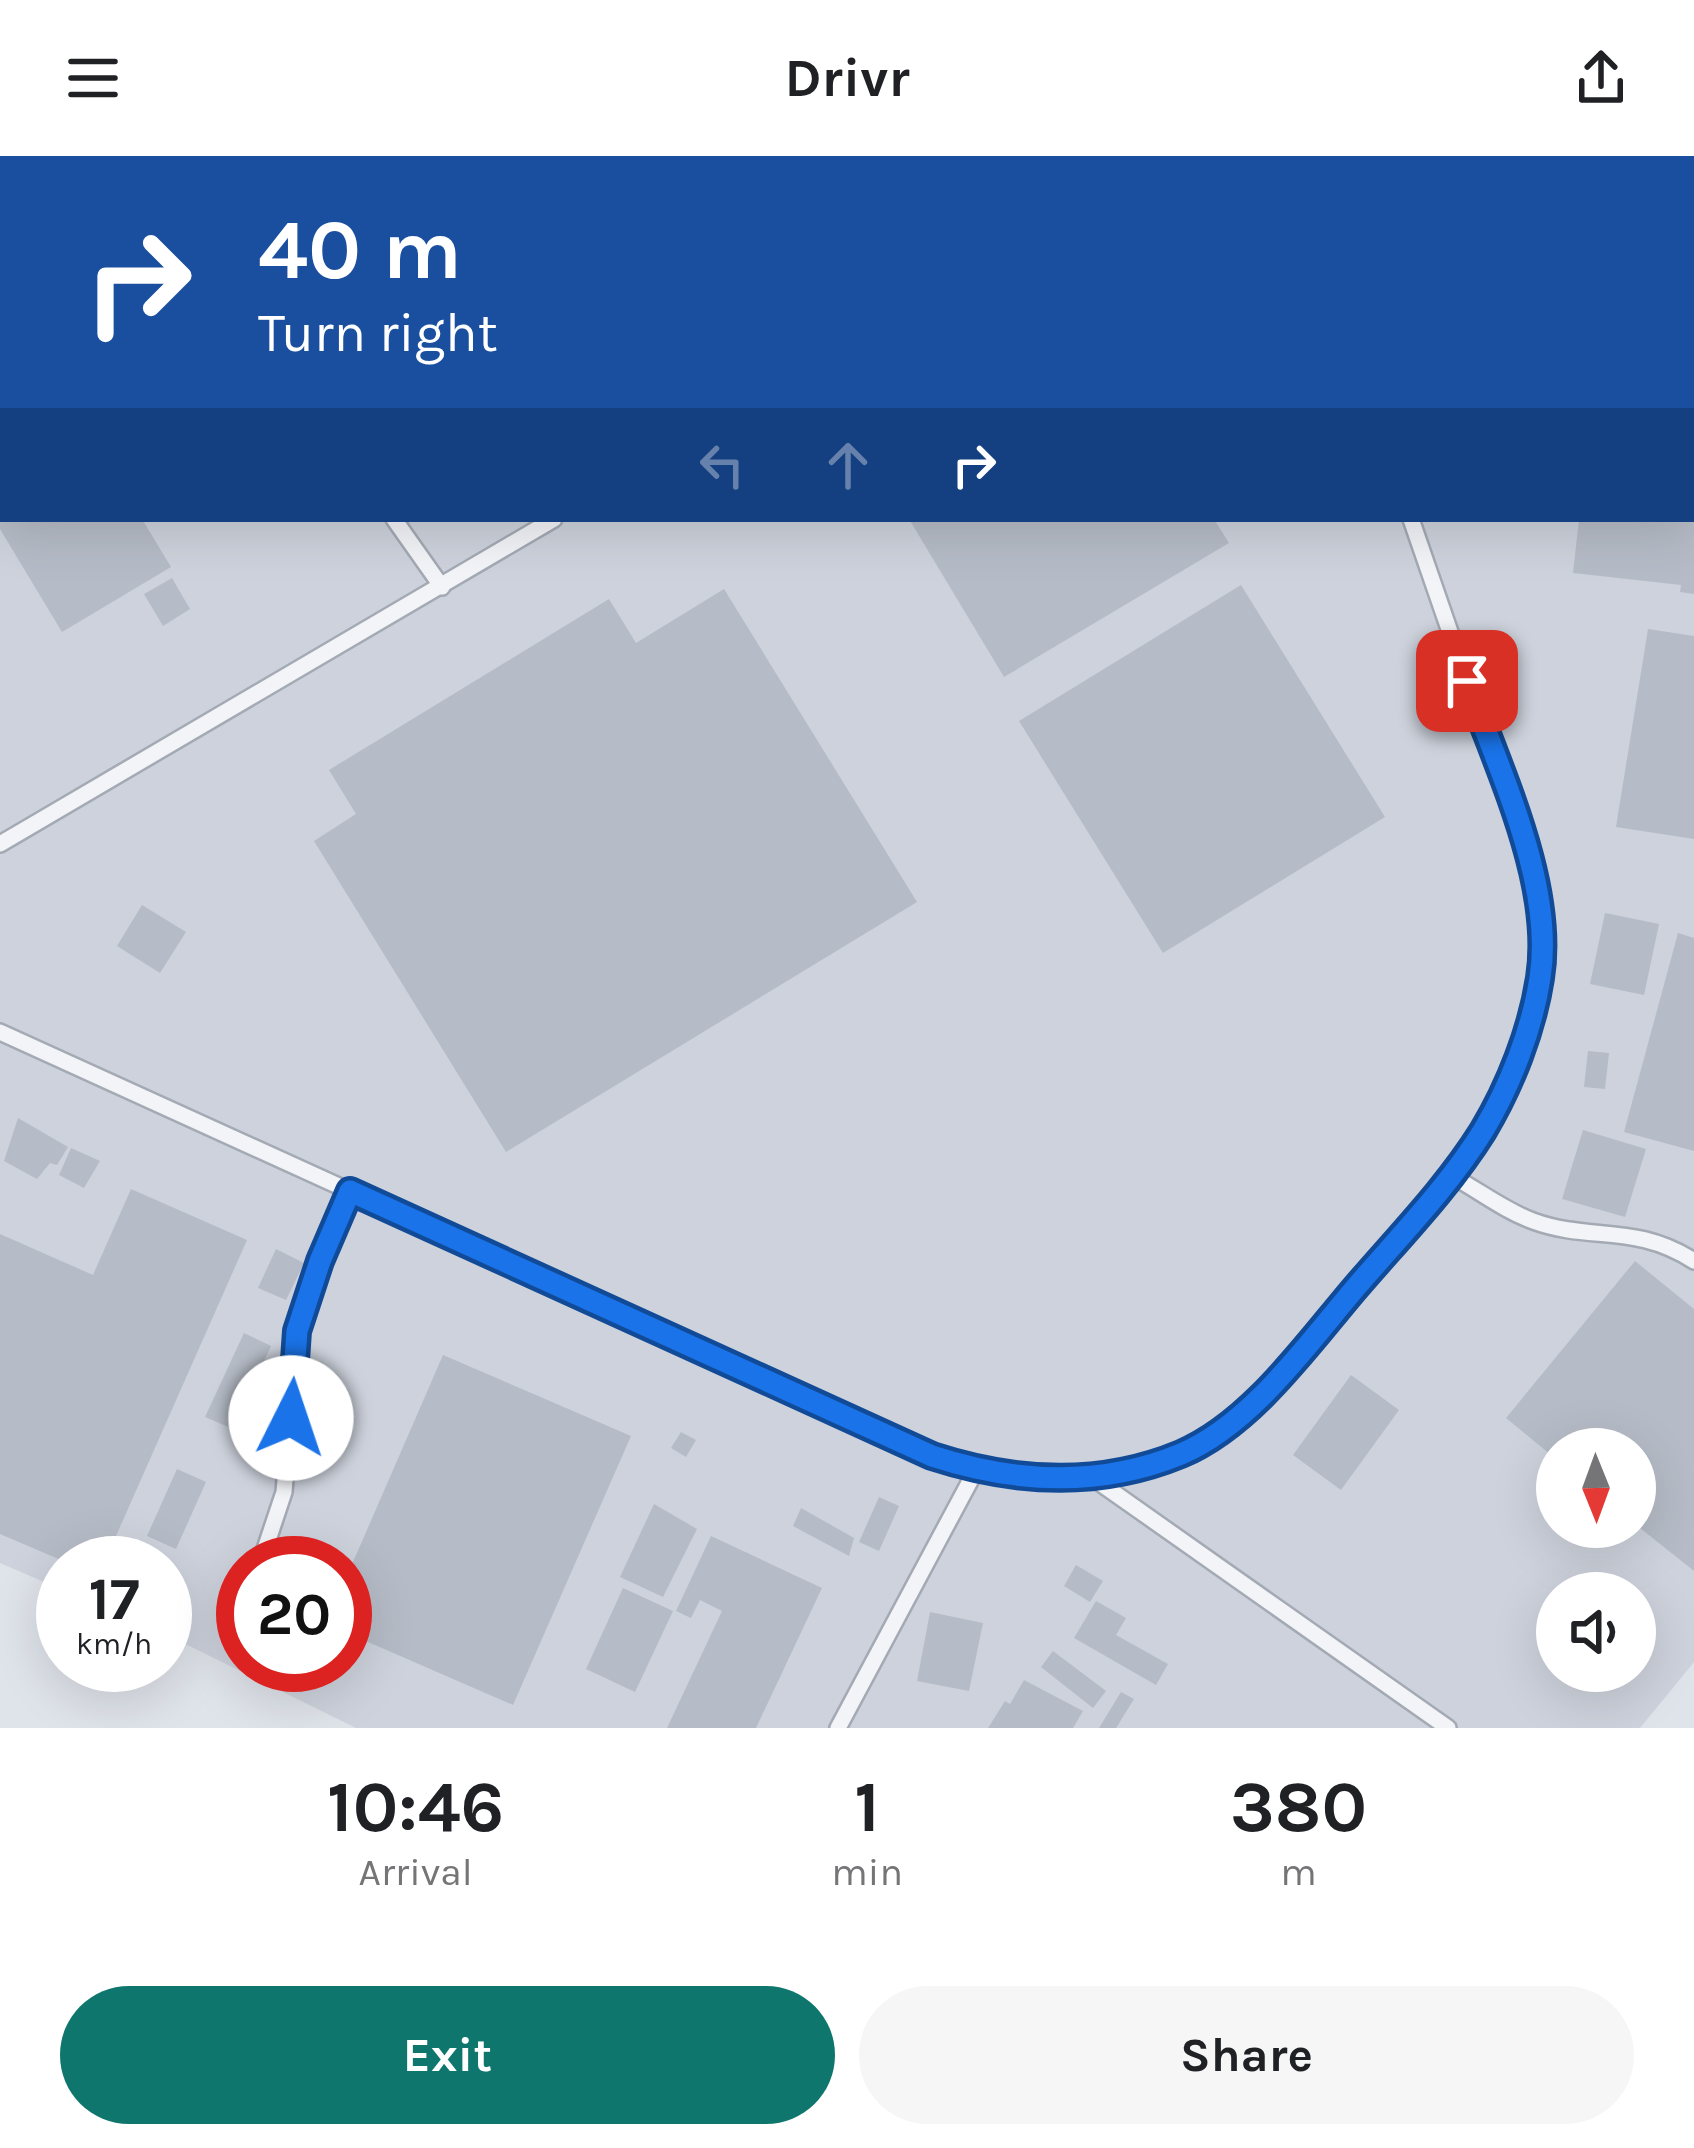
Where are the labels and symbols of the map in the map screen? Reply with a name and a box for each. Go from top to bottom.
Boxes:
pin [1416,630,1518,732]
position arrow [228,1355,354,1481]
north arrow [1536,1428,1656,1548]
speed limit sign: 20 [216,1536,372,1692]

